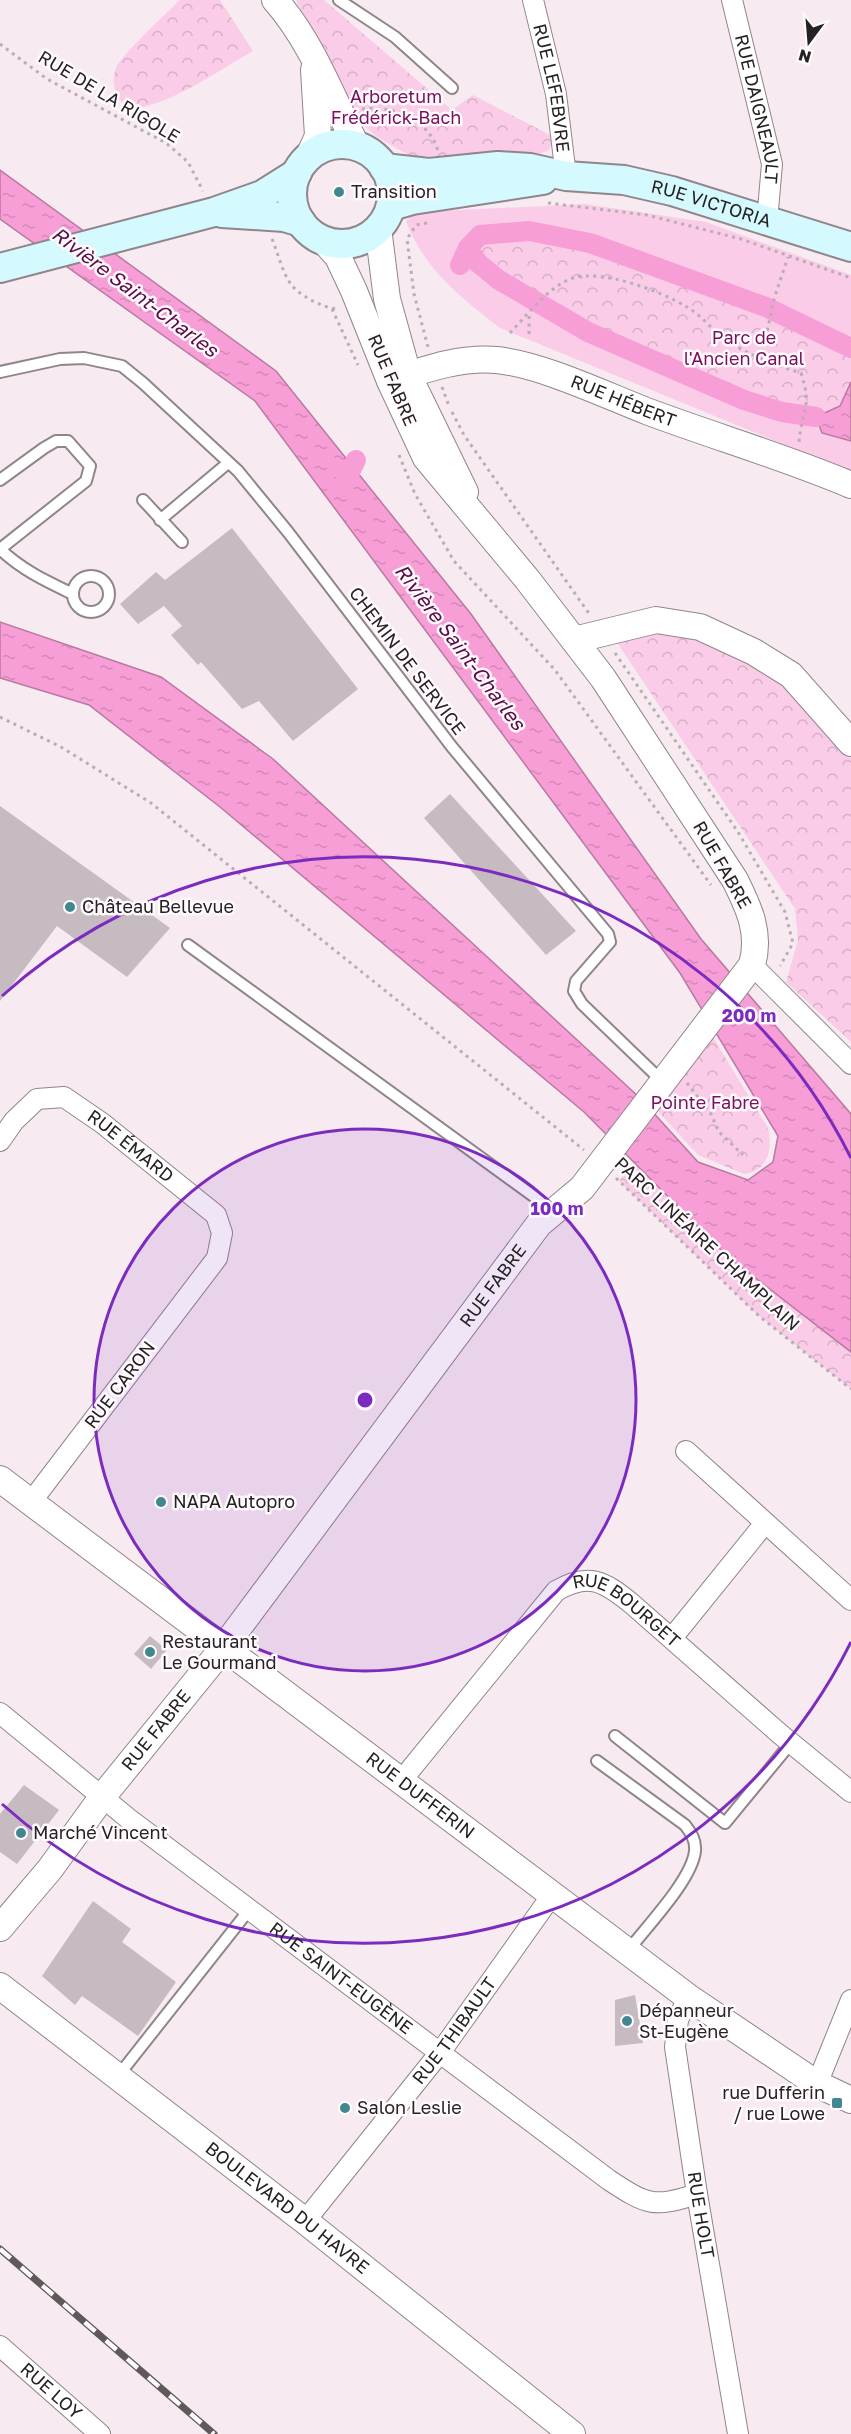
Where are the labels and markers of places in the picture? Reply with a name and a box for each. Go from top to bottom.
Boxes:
place label: Transition [351,180,437,202]
marker: Transition [332,185,346,199]
place label: Château Bellevue [82,895,234,917]
marker: Château Bellevue [63,900,77,914]
centre of rings [355,1390,375,1410]
place label: NAPA Autopro [173,1490,295,1512]
marker: NAPA Autopro [154,1495,168,1509]
place label: Restaurant Le Gourmand [162,1630,277,1673]
marker: Restaurant Le Gourmand [143,1645,157,1659]
place label: Marché Vincent [33,1821,168,1843]
marker: Marché Vincent [14,1826,28,1840]
place label: Dépanneur St-Eugène [639,1999,734,2042]
marker: Dépanneur St-Eugène [620,2014,634,2028]
place label: rue Dufferin / rue Lowe [722,2081,825,2124]
place label: Salon Leslie [357,2096,462,2118]
marker: rue Dufferin / rue Lowe [830,2096,844,2110]
marker: Salon Leslie [338,2101,352,2115]

